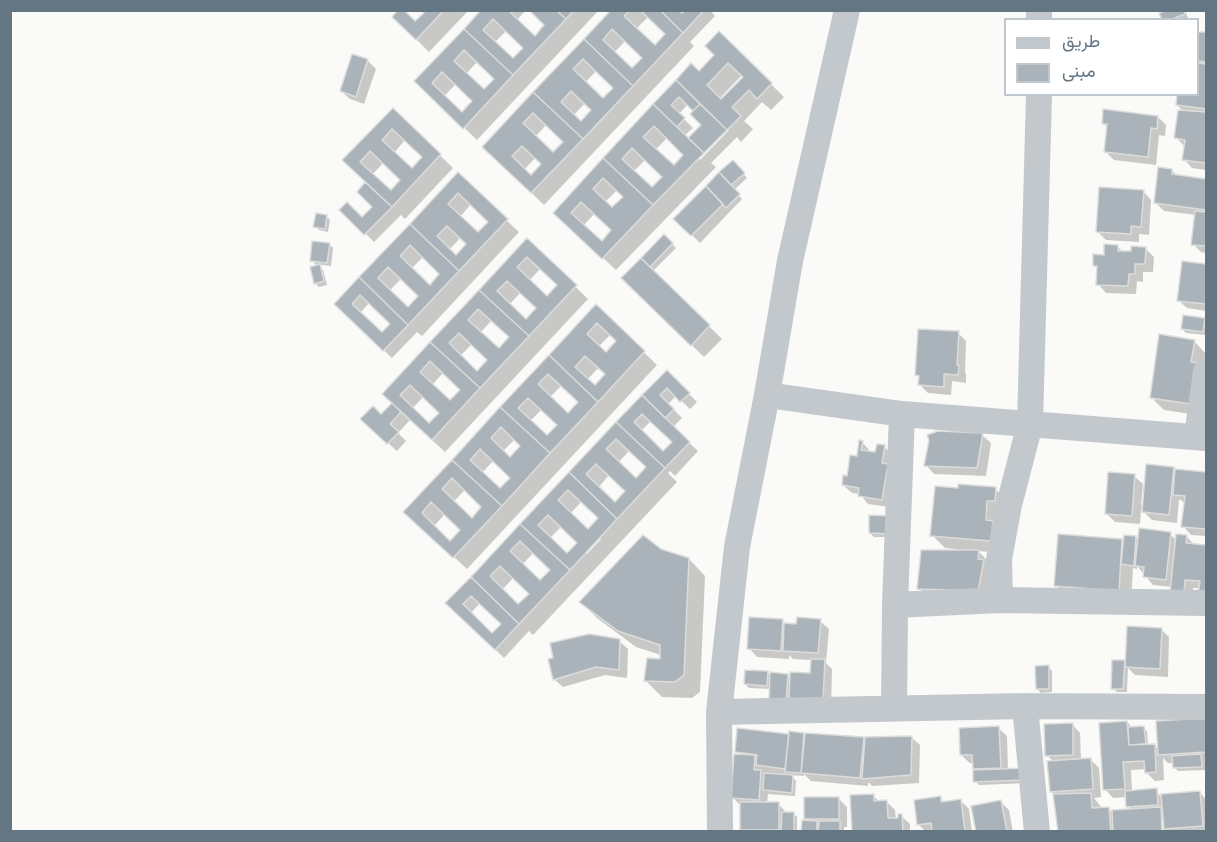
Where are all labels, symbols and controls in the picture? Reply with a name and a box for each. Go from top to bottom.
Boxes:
legend [1004,18,1199,96]
text: طريق [1062,29,1100,52]
text: مبنى [1062,59,1096,82]

